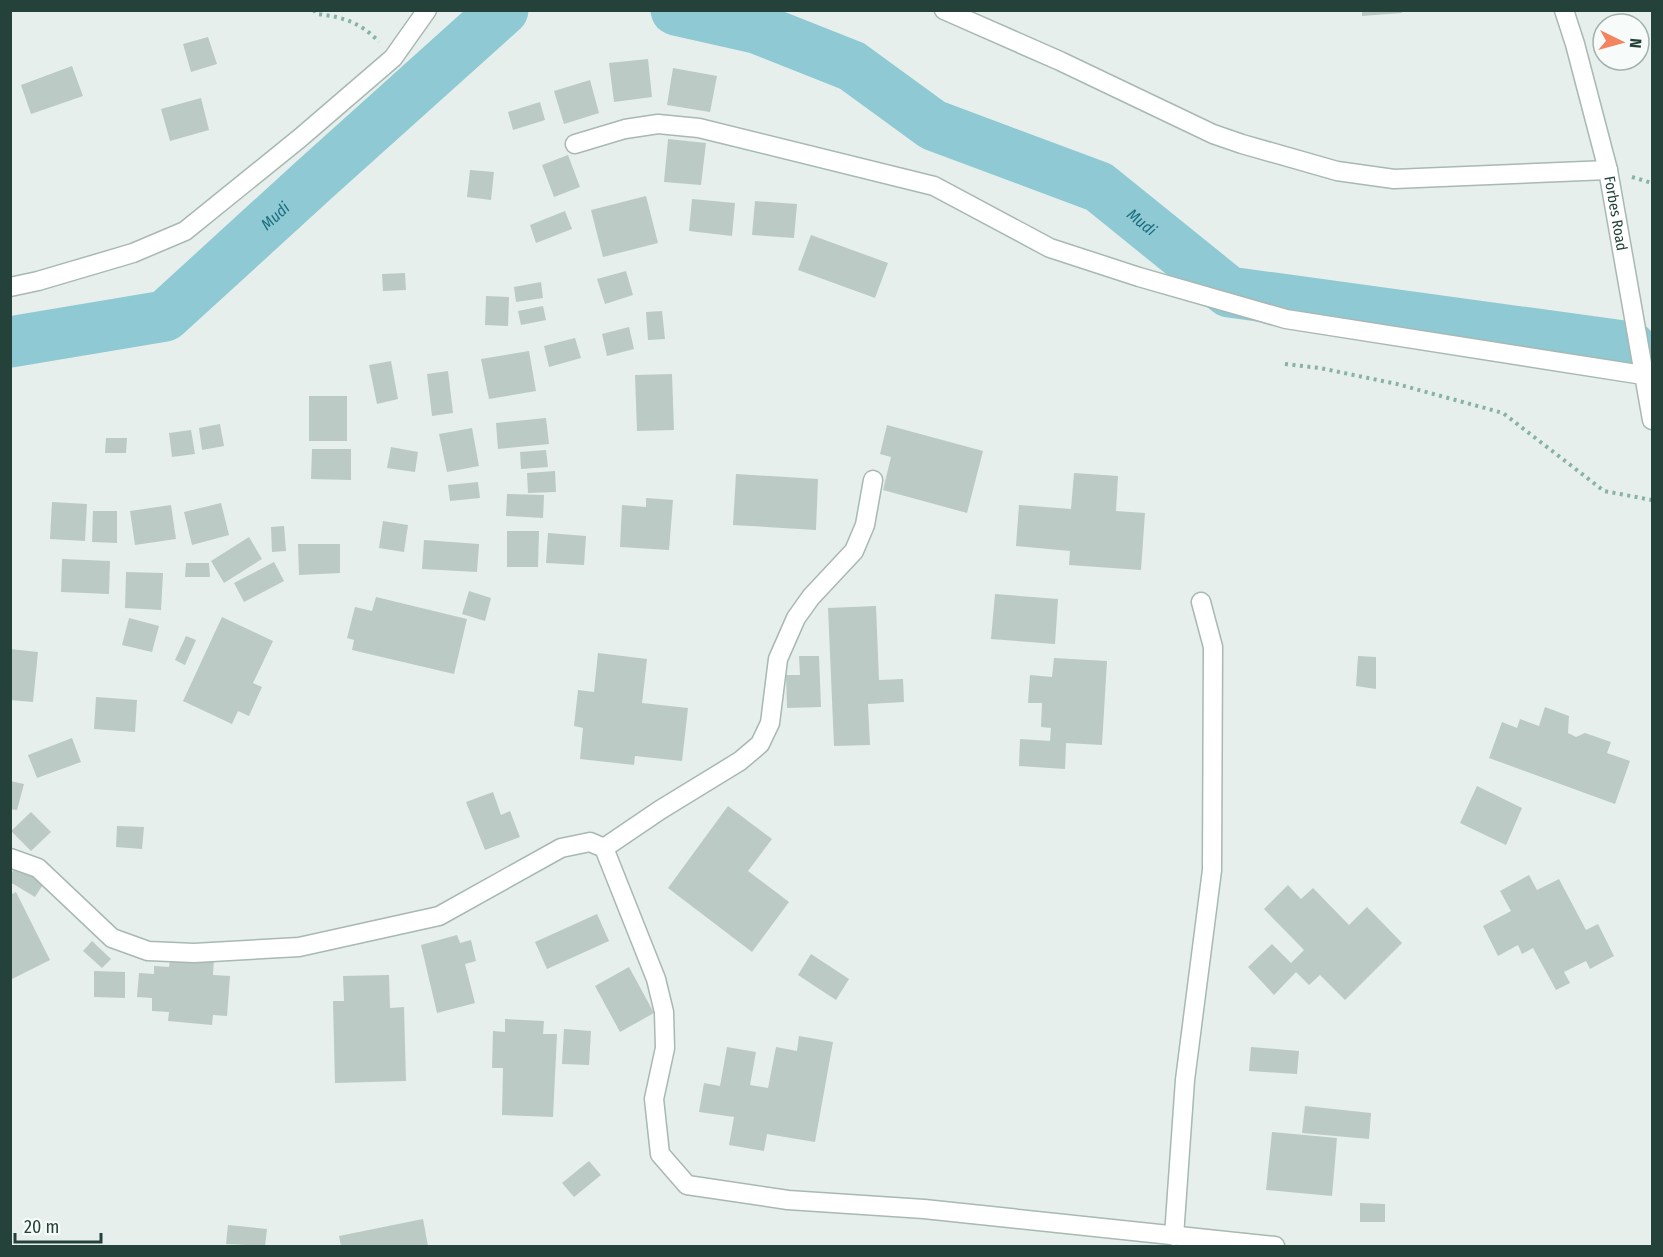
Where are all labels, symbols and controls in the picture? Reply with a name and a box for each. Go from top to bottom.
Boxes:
north arrow [1591,12,1651,72]
text: N [1626,38,1645,49]
street label: Forbes Road [1600,175,1631,252]
water label: Mudi [257,198,293,233]
water label: Mudi [1124,204,1161,239]
scale bar [15,1206,100,1244]
text: 20 m [24,1216,59,1238]

